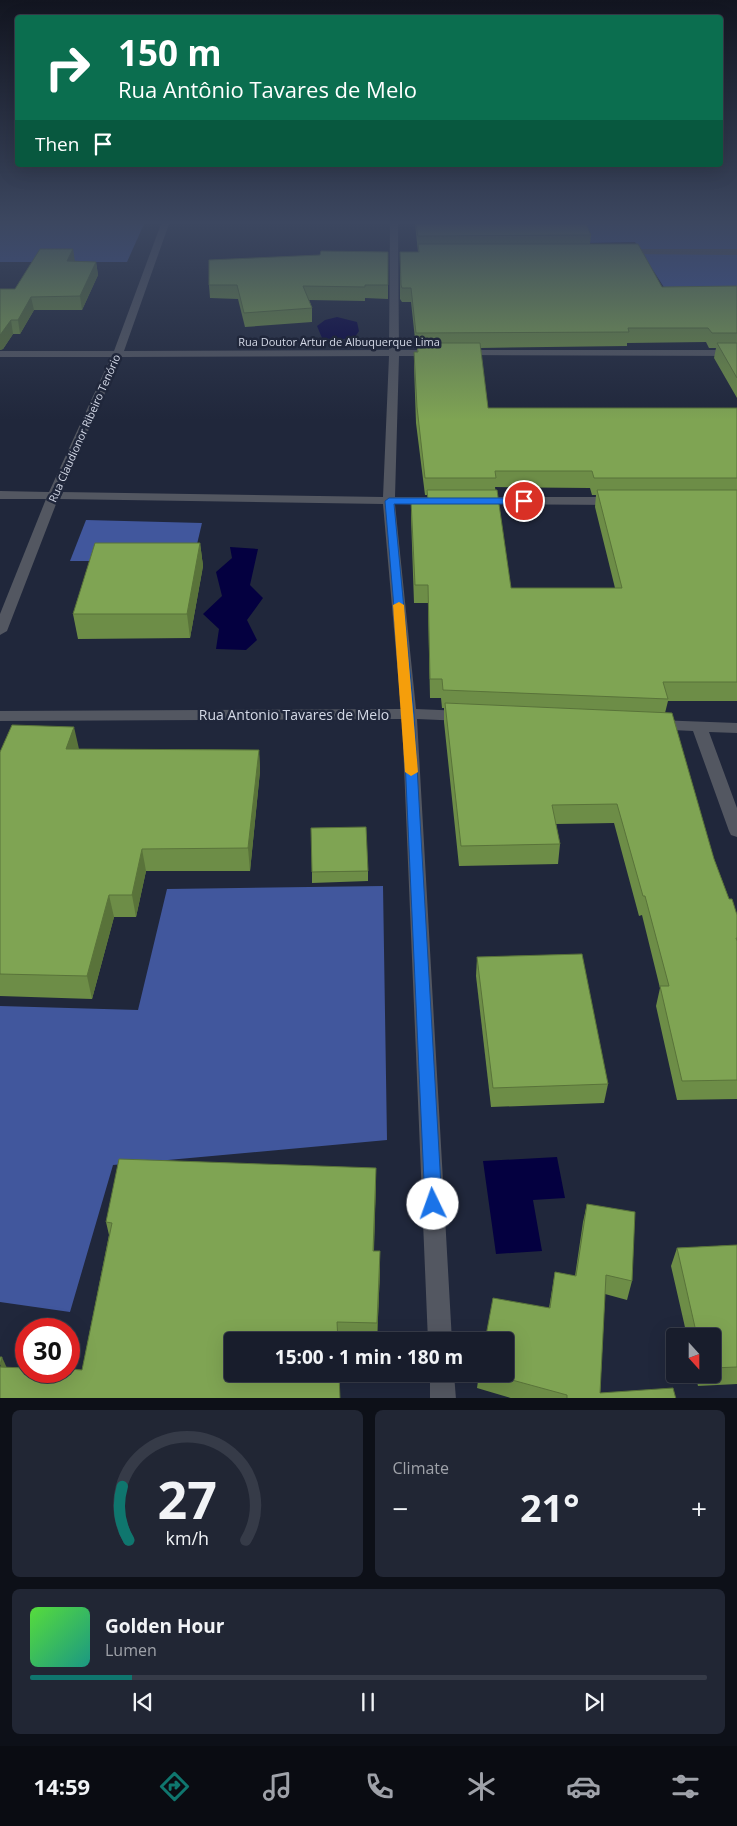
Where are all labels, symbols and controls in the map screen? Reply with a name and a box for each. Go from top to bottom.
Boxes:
text: 150 m [118,29,222,76]
icon: right [35,35,100,100]
text: Rua Antônio Tavares de Melo [118,74,417,104]
icon: arrive [89,130,117,158]
text: Then [35,131,79,157]
street label: Rua Doutor Artur de Albuquerque Lima [238,334,440,349]
street label: Rua Claudionor Ribeiro Tenório [44,351,124,504]
pin [503,480,545,522]
icon: arrive [510,487,538,515]
street label: Rua Antonio Tavares de Melo [199,705,389,724]
position arrow [406,1177,458,1229]
speed limit sign: 30 [15,1318,80,1383]
north arrow [666,1328,721,1382]
map controls [666,1328,721,1383]
text: 15:00 · 1 min · 180 m [275,1344,463,1370]
text: Climate [393,1457,449,1479]
text: 27 [158,1463,217,1534]
text: 21° [520,1481,580,1533]
text: − [393,1489,409,1527]
text: + [691,1489,707,1527]
text: km/h [166,1526,209,1550]
text: Golden Hour [105,1613,224,1639]
text: Lumen [105,1639,157,1661]
icon: previous [129,1688,157,1716]
icon: pause [354,1688,382,1716]
icon: next [580,1688,608,1716]
icon: directions [157,1769,192,1804]
icon: music [260,1769,295,1804]
icon: phone [362,1769,397,1804]
icon: climate [464,1769,499,1804]
icon: car [566,1769,601,1804]
icon: filters [668,1769,703,1804]
text: 14:59 [34,1771,90,1801]

